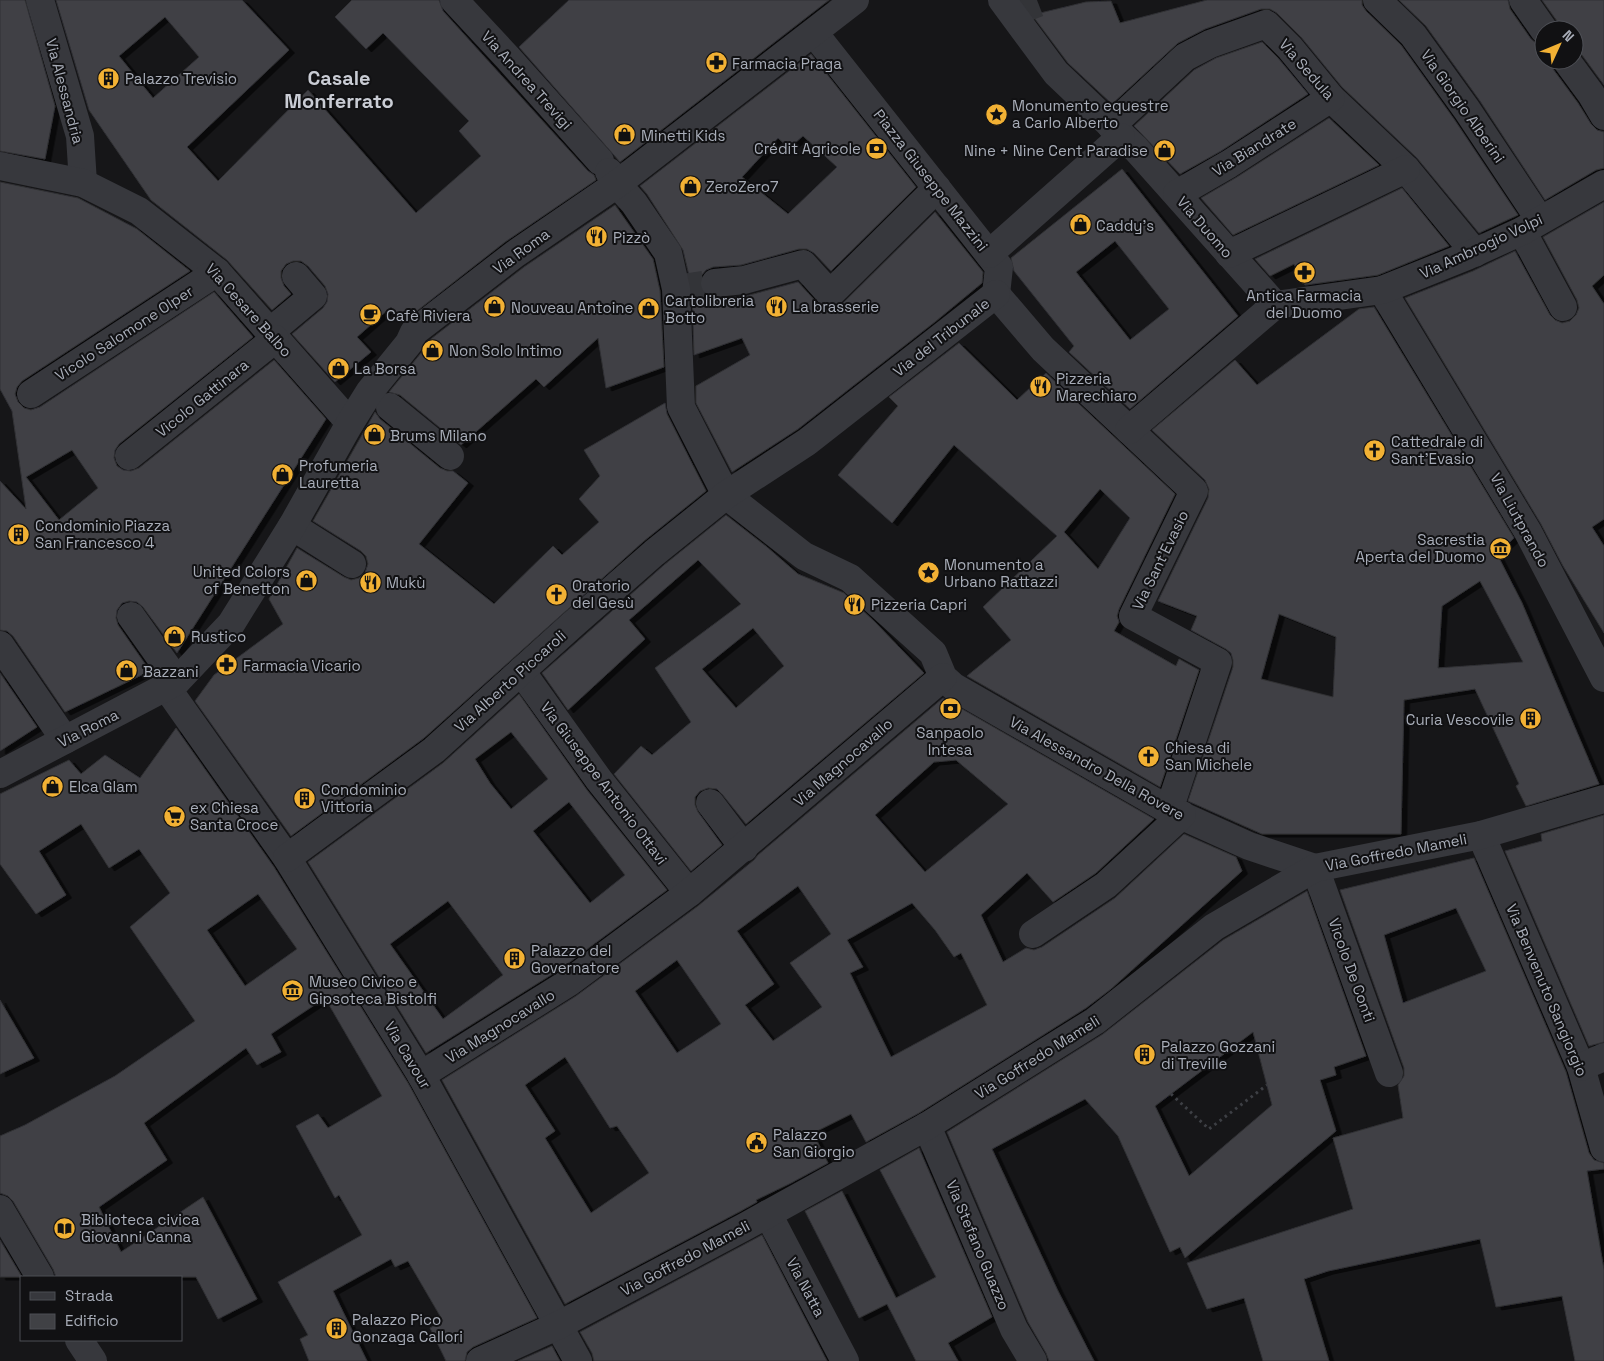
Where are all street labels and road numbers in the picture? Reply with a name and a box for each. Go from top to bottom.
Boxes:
street label: Via Andrea Trevigi [478,27,576,133]
street label: Via Sedula [1275,35,1339,104]
street label: Via Alessandria [42,36,88,146]
street label: Via Giorgio Alberini [1417,46,1509,166]
street label: Piazza Giuseppe Mazzini [870,105,992,255]
street label: Via Biandrate [1208,114,1300,180]
street label: Via Duomo [1173,192,1237,262]
street label: Via Ambrogio Volpi [1417,209,1545,283]
street label: Via Roma [489,224,553,278]
street label: Via Cesare Balbo [202,259,296,361]
street label: Vicolo Salomone Olper [51,281,197,385]
street label: Via del Tribunale [889,293,993,381]
street label: Vicolo Gattinara [152,355,252,441]
street label: Via Liutprando [1486,469,1554,571]
street label: Via Sant'Evasio [1128,507,1192,613]
street label: Via Alberto Piccaroli [450,626,570,736]
street label: Via Giuseppe Antonio Ottavi [537,698,671,868]
street label: Via Roma [54,704,122,751]
street label: Via Alessandro Della Rovere [1006,712,1188,824]
street label: Via Magnocavallo [790,714,896,810]
street label: Via Goffredo Mameli [1324,829,1468,875]
street label: Via Benvenuto Sangiorgio [1502,901,1592,1079]
street label: Vicolo De Conti [1324,915,1380,1025]
street label: Via Magnocavallo [442,985,558,1067]
street label: Via Goffredo Mameli [971,1011,1103,1103]
street label: Via Cavour [380,1018,436,1092]
street label: Via Stefano Guazzo [942,1177,1014,1313]
street label: Via Goffredo Mameli [617,1216,753,1300]
street label: Via Natta [782,1254,830,1320]

